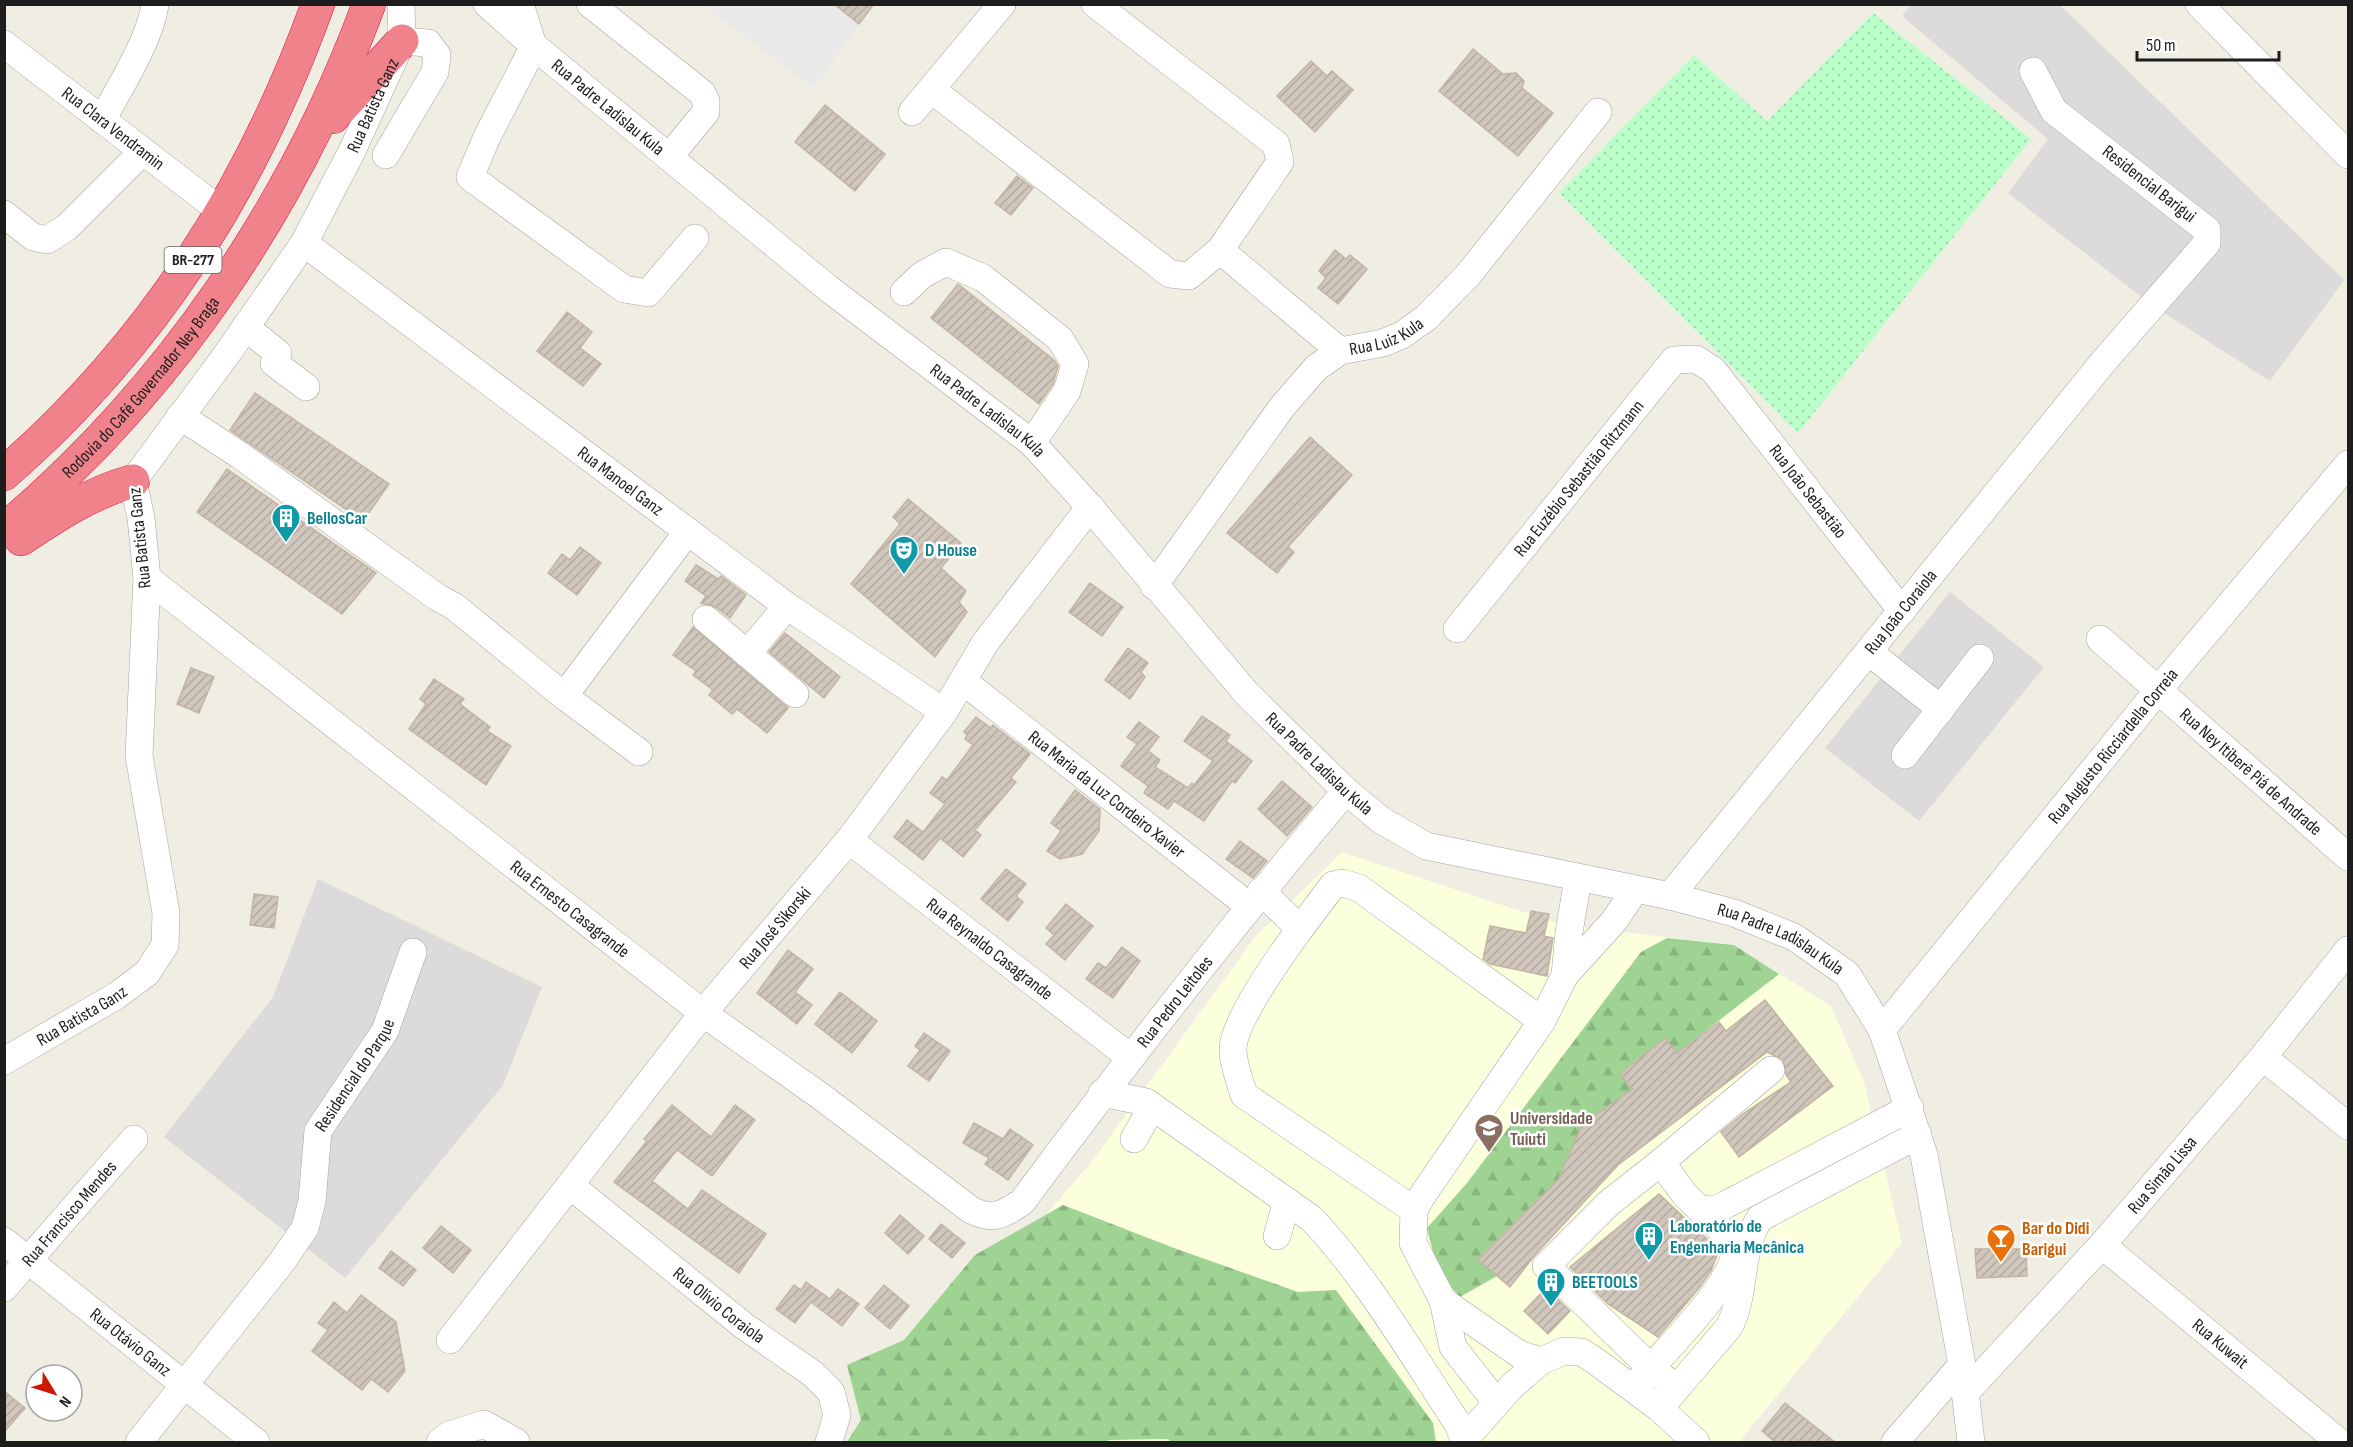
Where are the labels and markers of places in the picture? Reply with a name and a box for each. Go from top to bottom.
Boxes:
building icon: BellosCar [270,502,302,544]
place label: BellosCar [307,508,368,529]
theatre icon: D House [888,534,920,576]
place label: D House [925,540,977,561]
place label: Universidade Tuiuti [1510,1108,1593,1150]
school or university icon: Universidade Tuiuti [1473,1112,1505,1154]
place label: Laboratório de Engenharia Mecânica [1670,1216,1804,1258]
place label: Bar do Didi Barigui [2022,1218,2089,1260]
building icon: Laboratório de Engenharia Mecânica [1633,1220,1665,1262]
bar icon: Bar do Didi Barigui [1985,1222,2017,1264]
building icon: BEETOOLS [1535,1266,1567,1308]
place label: BEETOOLS [1572,1272,1638,1293]

